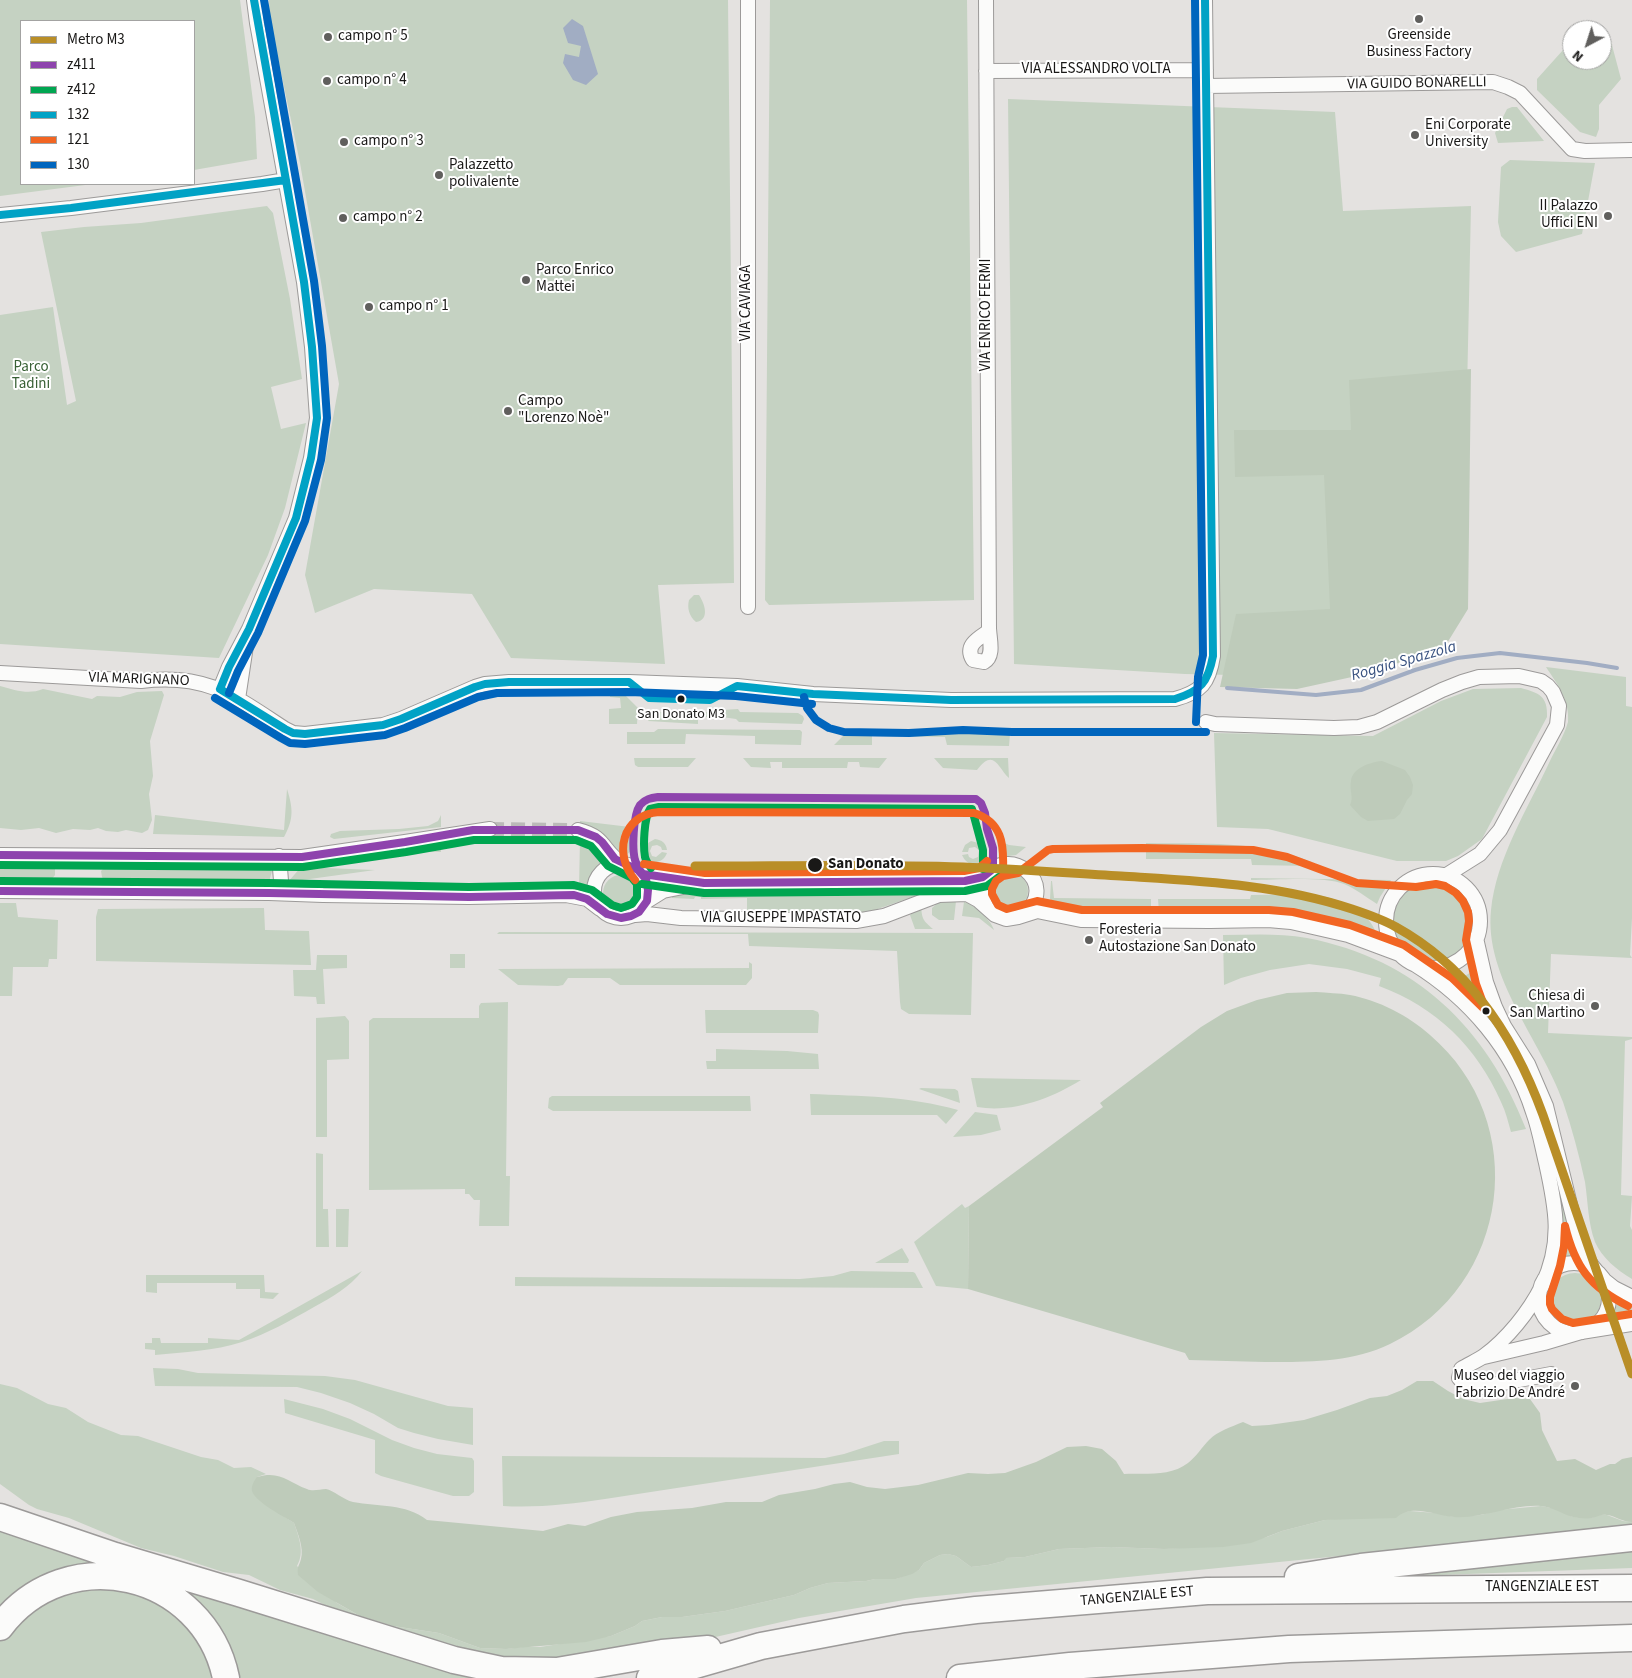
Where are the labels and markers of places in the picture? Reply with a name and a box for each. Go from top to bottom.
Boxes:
marker: Greenside Business Factory [1413,13,1425,25]
place label: Greenside Business Factory [1367,27,1471,62]
place label: campo n° 5 [338,28,408,46]
marker: campo n° 5 [322,31,334,43]
place label: campo n° 4 [337,72,407,90]
marker: campo n° 4 [321,75,333,87]
place label: Eni Corporate University [1425,117,1511,152]
marker: Eni Corporate University [1409,129,1421,141]
place label: campo n° 3 [354,133,424,151]
marker: campo n° 3 [338,136,350,148]
place label: Palazzetto polivalente [449,157,519,192]
marker: Palazzetto polivalente [433,169,445,181]
place label: II Palazzo Uffici ENI [1540,198,1598,233]
place label: campo n° 2 [353,209,423,227]
marker: II Palazzo Uffici ENI [1602,210,1614,222]
marker: campo n° 2 [337,212,349,224]
place label: Parco Enrico Mattei [536,262,614,297]
marker: Parco Enrico Mattei [520,274,532,286]
place label: campo n° 1 [379,298,449,316]
marker: campo n° 1 [363,301,375,313]
place label: Campo "Lorenzo Noè" [518,393,609,428]
marker: Campo "Lorenzo Noè" [502,405,514,417]
marker: San Donato M3 [676,694,686,704]
place label: San Donato M3 [637,707,725,723]
marker: San Donato [806,856,824,874]
place label: San Donato [828,856,904,874]
place label: Foresteria Autostazione San Donato [1099,922,1256,957]
marker: Foresteria Autostazione San Donato [1083,934,1095,946]
place label: Chiesa di San Martino [1509,988,1585,1023]
marker: Chiesa di San Martino [1589,1000,1601,1012]
unlabelled marker [1481,1006,1491,1016]
place label: Museo del viaggio Fabrizio De André [1453,1368,1565,1403]
marker: Museo del viaggio Fabrizio De André [1569,1380,1581,1392]

